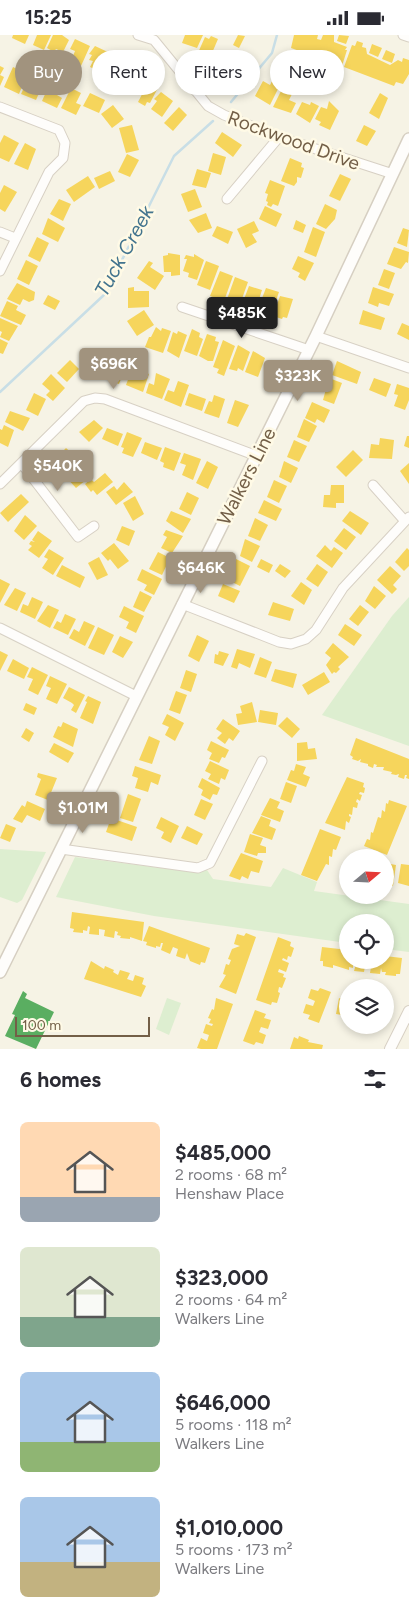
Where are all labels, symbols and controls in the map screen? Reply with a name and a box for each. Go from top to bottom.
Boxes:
text: 15:25 [25,6,72,29]
chip: Buy [15,50,82,95]
chip: Rent [92,50,165,95]
chip: Filters [175,50,260,95]
chip: New [270,50,344,95]
street label: Rockwood Drive [225,106,363,175]
water label: Tuck Creek [89,200,159,300]
pin: $485K [207,297,277,339]
text: $485K [218,303,266,322]
pin: $696K [79,347,149,390]
text: $696K [90,354,138,373]
pin: $323K [263,359,333,402]
text: $323K [275,366,321,385]
street label: Walkers Line [212,424,281,529]
pin: $540K [23,449,93,492]
text: $540K [33,456,83,475]
pin: $646K [166,551,236,594]
text: $646K [177,558,225,577]
pin: $1.01M [42,791,124,834]
text: $1.01M [58,798,108,817]
north arrow [339,849,394,904]
map controls [339,849,394,1034]
button: locate [339,914,394,969]
button: layers [339,979,394,1034]
scale bar [15,1014,150,1037]
text: 100 m [22,1017,61,1034]
icon: filters [361,1065,389,1093]
text: 6 homes [20,1067,101,1092]
text: $485,000 [175,1140,271,1165]
icon: home [60,1142,120,1202]
text: 2 rooms · 68 m² [175,1165,287,1184]
text: Henshaw Place [175,1184,284,1203]
text: $323,000 [175,1265,268,1290]
icon: home [60,1267,120,1327]
text: 2 rooms · 64 m² [175,1290,287,1309]
text: Walkers Line [175,1309,264,1328]
text: $646,000 [175,1390,271,1415]
icon: home [60,1392,120,1452]
text: 5 rooms · 118 m² [175,1415,292,1434]
text: Walkers Line [175,1434,264,1453]
text: $1,010,000 [175,1515,283,1540]
icon: home [60,1517,120,1577]
text: 5 rooms · 173 m² [175,1540,292,1559]
text: Walkers Line [175,1559,264,1578]

